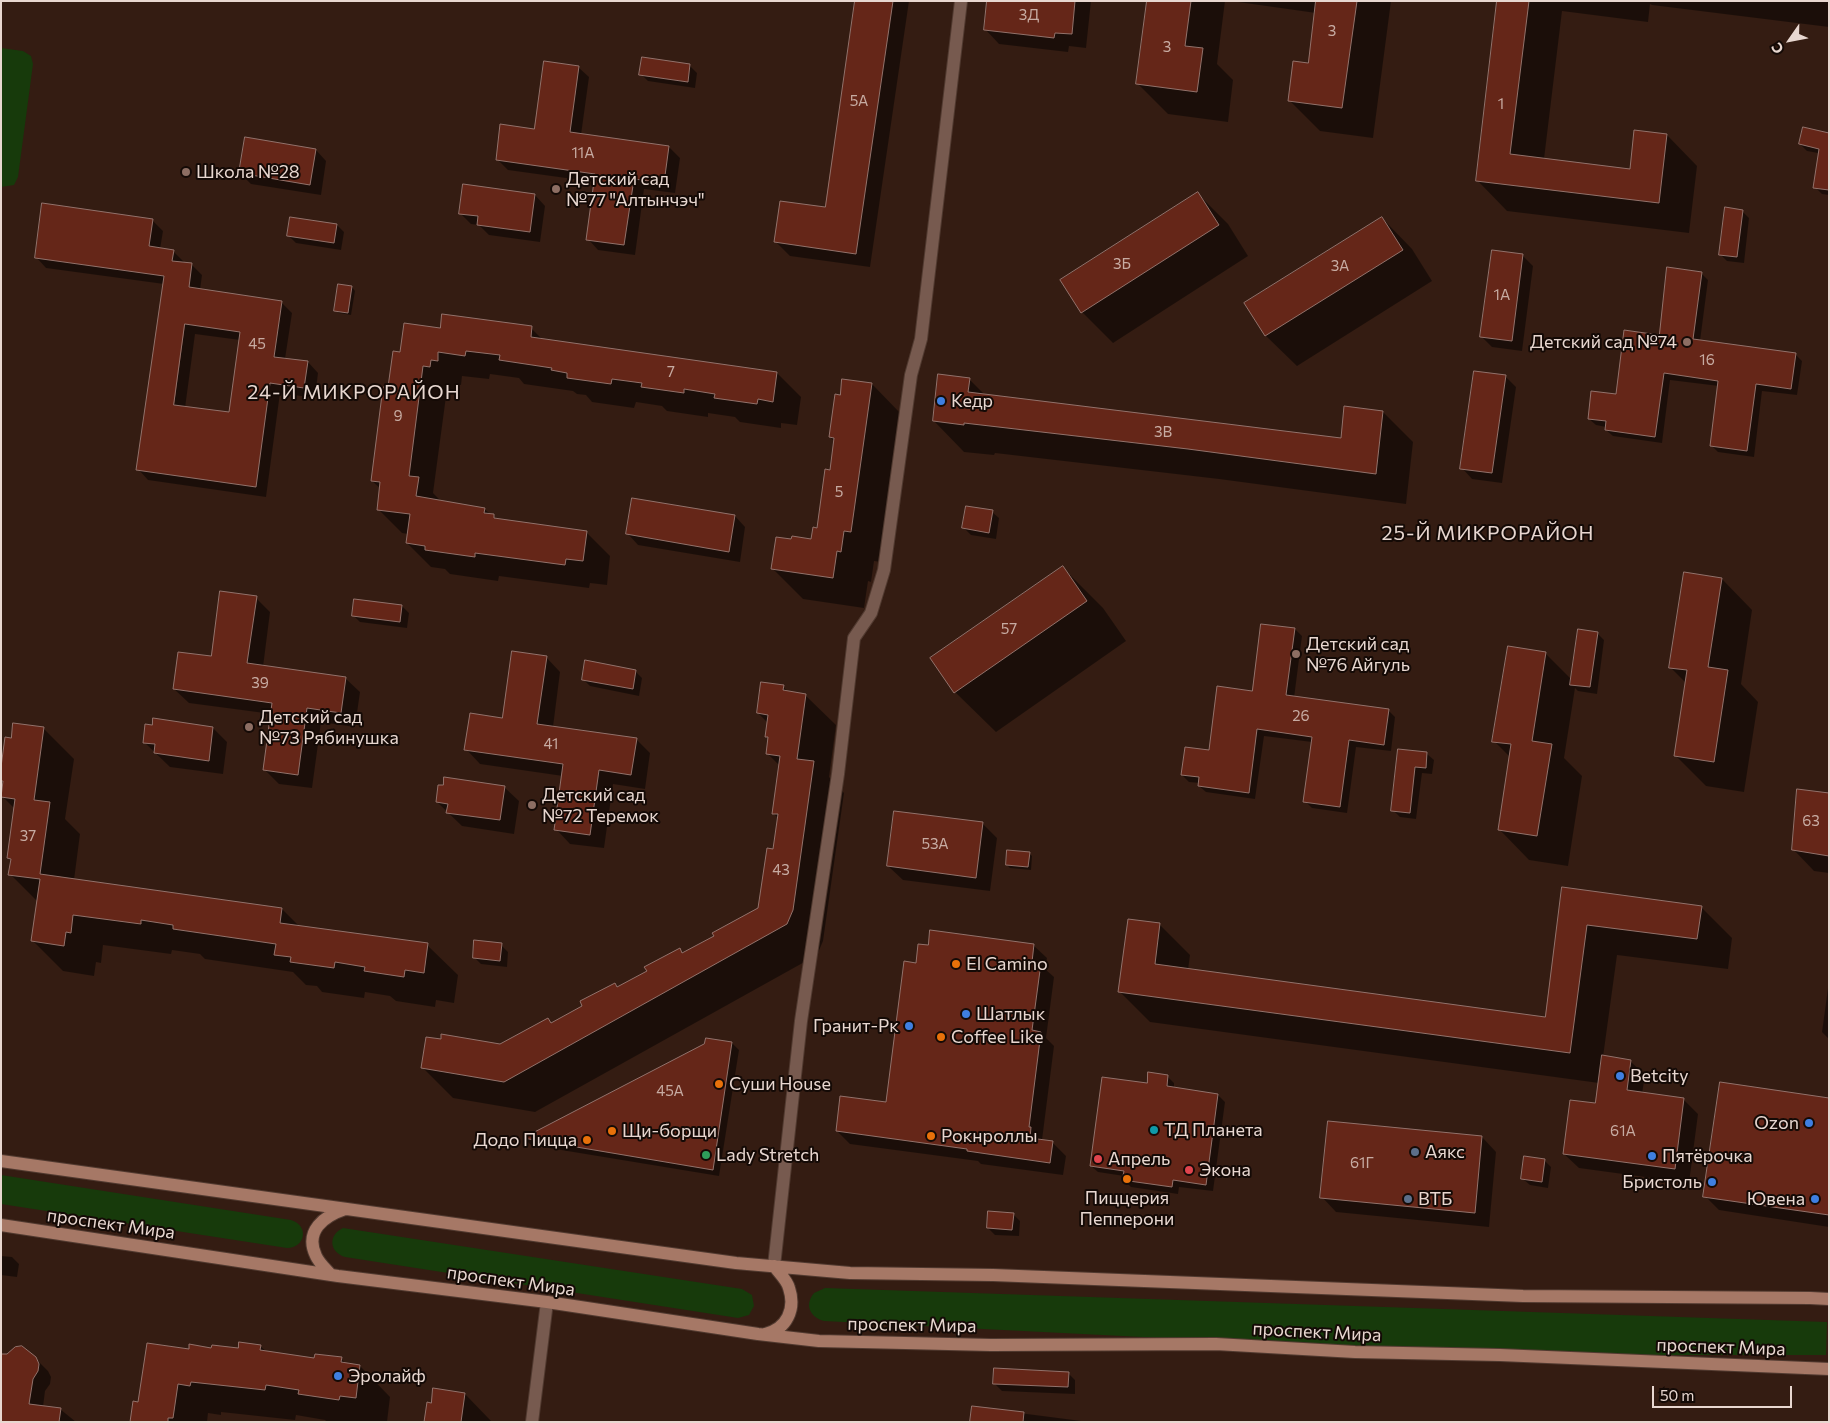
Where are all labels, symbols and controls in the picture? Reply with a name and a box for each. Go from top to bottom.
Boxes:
house number: 3Д [1019,6,1039,24]
north arrow [1765,15,1815,65]
house number: 3 [1328,22,1336,40]
house number: 3 [1163,38,1171,56]
text: С [1767,40,1787,57]
house number: 5А [850,92,868,110]
house number: 1 [1498,95,1504,113]
house number: 11А [571,144,595,162]
place label: Школа №28 [196,161,300,183]
marker: Школа №28 [180,166,192,178]
place label: Детский сад №77 "Алтынчэч" [566,168,705,210]
marker: Детский сад №77 "Алтынчэч" [550,183,562,195]
house number: 3Б [1113,255,1131,273]
house number: 3А [1331,257,1349,275]
house number: 1А [1494,286,1510,304]
place label: Детский сад №74 [1530,331,1677,353]
house number: 45 [248,335,266,353]
marker: Детский сад №74 [1681,336,1693,348]
house number: 16 [1699,351,1715,369]
house number: 7 [667,363,675,381]
district label: 24-Й МИКРОРАЙОН [245,380,463,404]
place label: Кедр [951,390,993,412]
marker: Кедр [935,395,947,407]
house number: 9 [393,407,403,425]
house number: 3В [1154,423,1172,441]
house number: 5 [835,483,843,501]
district label: 25-Й МИКРОРАЙОН [1380,521,1596,545]
house number: 57 [1001,620,1017,638]
place label: Детский сад №76 Айгуль [1306,633,1410,676]
marker: Детский сад №76 Айгуль [1290,648,1302,660]
house number: 39 [251,674,269,692]
place label: Детский сад №73 Рябинушка [259,706,399,749]
house number: 26 [1292,707,1310,725]
marker: Детский сад №73 Рябинушка [243,721,255,733]
house number: 41 [544,735,558,753]
place label: Детский сад №72 Теремок [542,784,659,826]
marker: Детский сад №72 Теремок [526,799,538,811]
house number: 63 [1802,812,1820,830]
house number: 37 [20,827,36,845]
house number: 53А [921,835,949,853]
house number: 43 [772,861,790,879]
place label: El Camino [966,953,1048,975]
marker: El Camino [950,958,962,970]
place label: Шатлык [976,1003,1045,1025]
marker: Шатлык [960,1008,972,1020]
place label: Гранит-Рк [813,1015,899,1037]
marker: Гранит-Рк [903,1020,915,1032]
place label: Coffee Like [951,1026,1044,1048]
marker: Coffee Like [935,1031,947,1043]
place label: Betcity [1630,1065,1688,1087]
marker: Betcity [1614,1070,1626,1082]
place label: Суши House [729,1073,831,1095]
marker: Суши House [713,1078,725,1090]
house number: 45А [656,1082,684,1100]
place label: Ozon [1754,1112,1799,1134]
marker: Ozon [1803,1117,1815,1129]
place label: ТД Планета [1164,1119,1263,1141]
place label: Щи-борщи [622,1120,717,1142]
house number: 61А [1610,1122,1636,1140]
marker: ТД Планета [1148,1124,1160,1136]
marker: Щи-борщи [606,1125,618,1137]
place label: Рокнроллы [941,1125,1038,1147]
place label: Додо Пицца [474,1129,577,1151]
marker: Рокнроллы [925,1130,937,1142]
marker: Додо Пицца [581,1134,593,1146]
place label: Аякс [1425,1141,1465,1163]
place label: Lady Stretch [716,1144,819,1166]
place label: Пятёрочка [1662,1145,1753,1167]
marker: Аякс [1409,1146,1421,1158]
place label: Апрель [1108,1148,1170,1170]
marker: Lady Stretch [700,1149,712,1161]
marker: Пятёрочка [1646,1150,1658,1162]
marker: Апрель [1092,1153,1104,1165]
house number: 61Г [1350,1154,1374,1172]
place label: Экона [1199,1159,1251,1181]
marker: Экона [1183,1164,1195,1176]
place label: Бристоль [1622,1171,1702,1193]
marker: Пиццерия Пепперони [1121,1173,1133,1185]
marker: Бристоль [1706,1176,1718,1188]
place label: Пиццерия Пепперони [1080,1187,1174,1230]
place label: ВТБ [1418,1188,1452,1210]
place label: Ювена [1747,1188,1805,1210]
marker: ВТБ [1402,1193,1414,1205]
marker: Ювена [1809,1193,1821,1205]
street label: проспект Мира [46,1204,176,1244]
street label: проспект Мира [446,1261,576,1301]
street label: проспект Мира [847,1313,977,1337]
street label: проспект Мира [1252,1318,1382,1346]
street label: проспект Мира [1656,1334,1786,1360]
place label: Эролайф [348,1365,426,1387]
marker: Эролайф [332,1370,344,1382]
scale bar [1655,1376,1795,1408]
text: 50 m [1660,1386,1694,1404]

